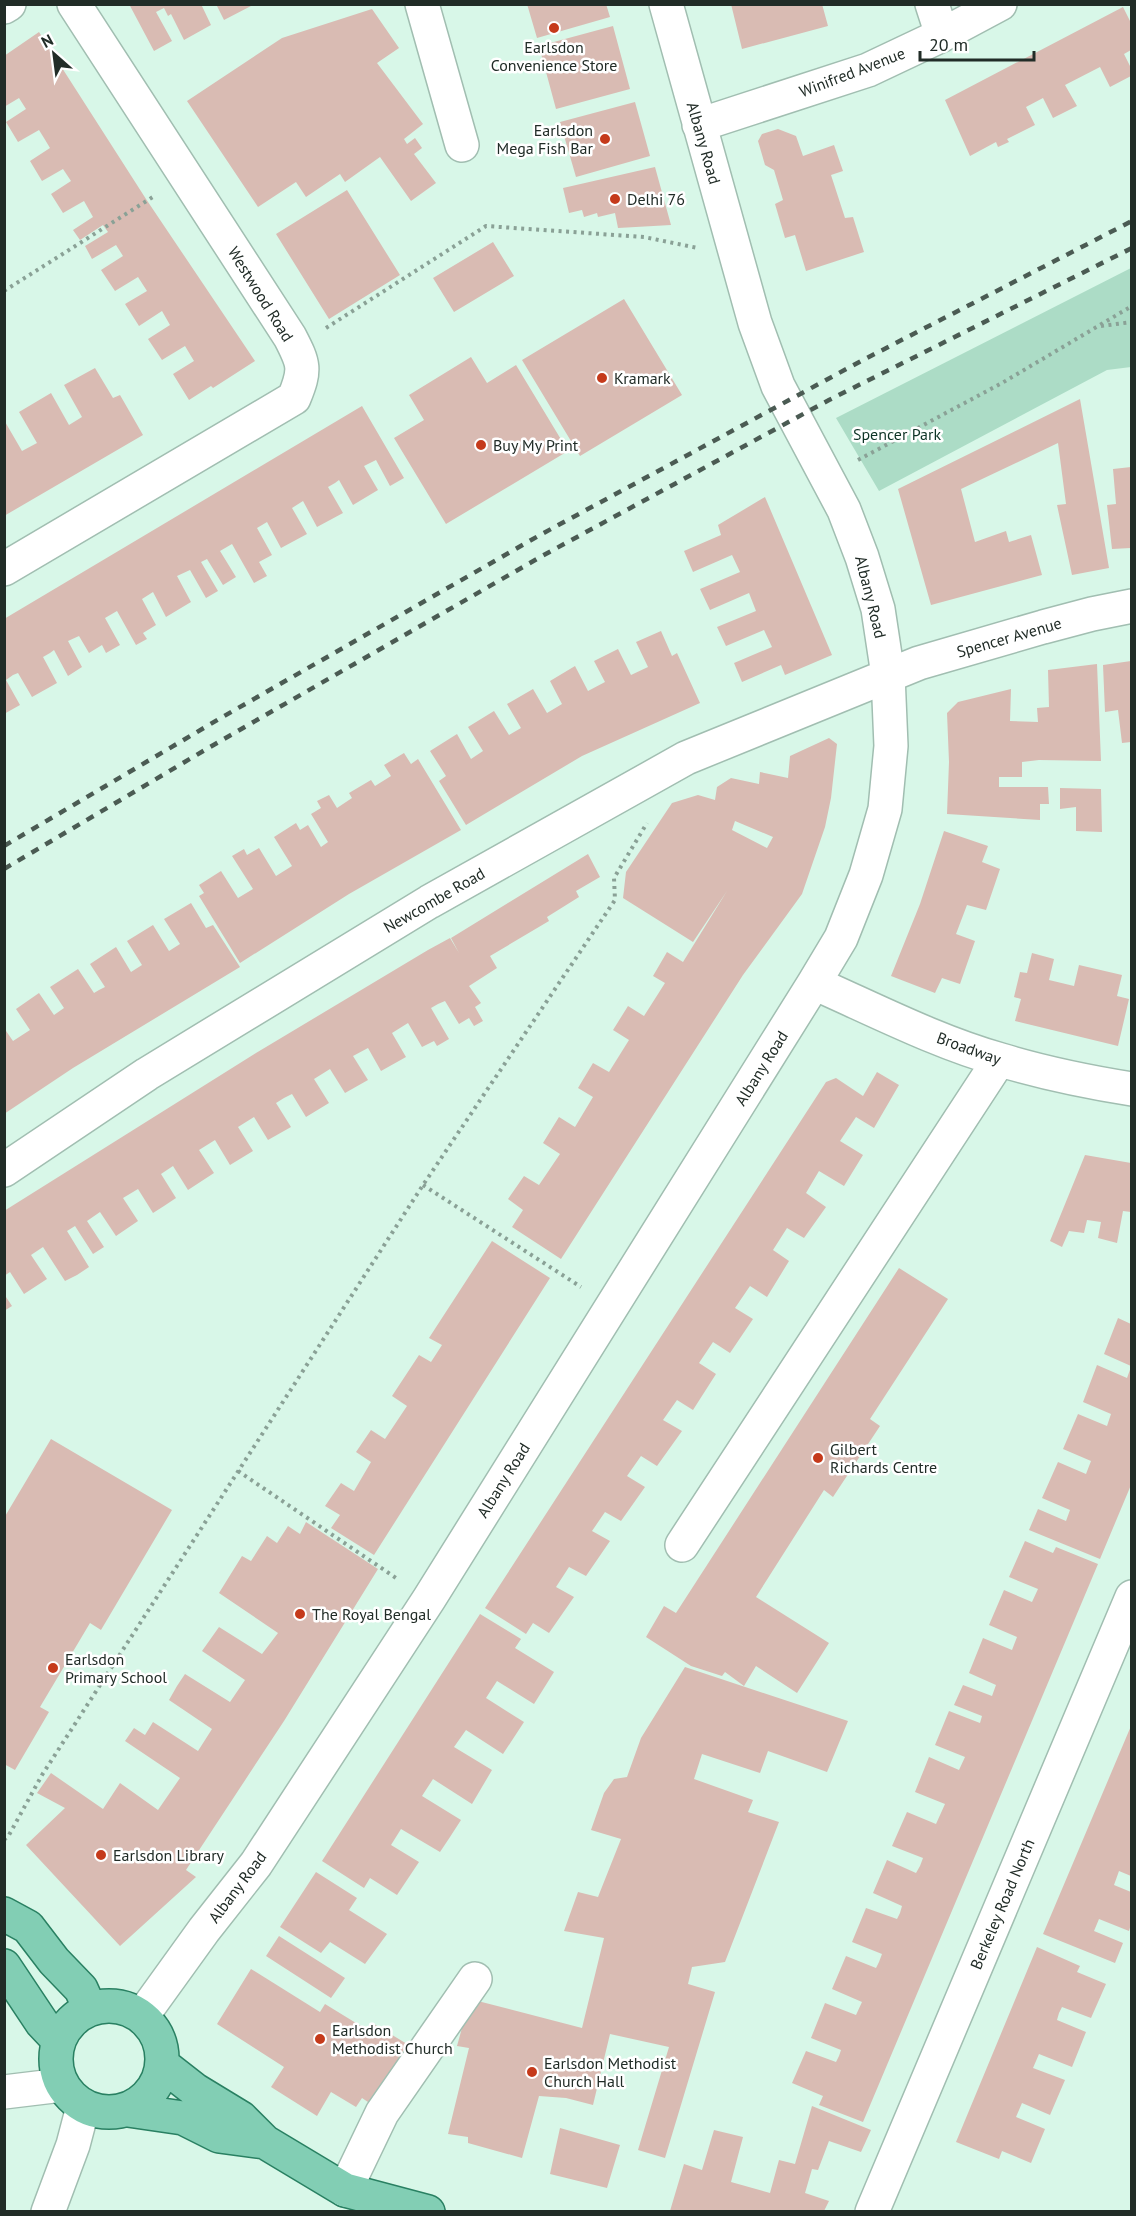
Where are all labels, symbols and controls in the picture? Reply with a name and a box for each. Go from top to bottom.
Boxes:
marker: Earlsdon Convenience Store [547,21,561,35]
north arrow [24,24,84,84]
scale bar [920,24,1034,62]
text: N [38,29,56,52]
text: 20 m [929,33,968,56]
place label: Earlsdon Convenience Store [491,37,617,75]
street label: Winifred Avenue [796,43,908,101]
street label: Albany Road [683,100,725,186]
place label: Earlsdon Mega Fish Bar [497,120,594,158]
marker: Earlsdon Mega Fish Bar [598,132,612,146]
place label: Delhi 76 [627,189,685,209]
marker: Delhi 76 [608,192,622,206]
street label: Westwood Road [224,243,298,345]
place label: Kramark [614,368,671,388]
marker: Kramark [595,371,609,385]
park label: Spencer Park [853,424,941,444]
place label: Buy My Print [493,435,579,455]
marker: Buy My Print [474,438,488,452]
street label: Albany Road [851,554,891,640]
street label: Spencer Avenue [954,612,1064,662]
street label: Newcombe Road [380,863,488,937]
street label: Albany Road [730,1027,792,1109]
street label: Broadway [934,1027,1004,1069]
street label: Albany Road [472,1439,534,1521]
place label: Gilbert Richards Centre [830,1439,937,1477]
marker: Gilbert Richards Centre [811,1451,825,1465]
place label: The Royal Bengal [312,1604,431,1624]
marker: The Royal Bengal [293,1607,307,1621]
place label: Earlsdon Primary School [65,1649,167,1687]
marker: Earlsdon Primary School [46,1661,60,1675]
street label: Berkeley Road North [966,1836,1038,1972]
place label: Earlsdon Library [113,1845,225,1865]
street label: Albany Road [204,1847,270,1927]
marker: Earlsdon Library [94,1848,108,1862]
place label: Earlsdon Methodist Church [332,2020,453,2058]
marker: Earlsdon Methodist Church [313,2032,327,2046]
place label: Earlsdon Methodist Church Hall [544,2053,677,2091]
marker: Earlsdon Methodist Church Hall [525,2065,539,2079]

